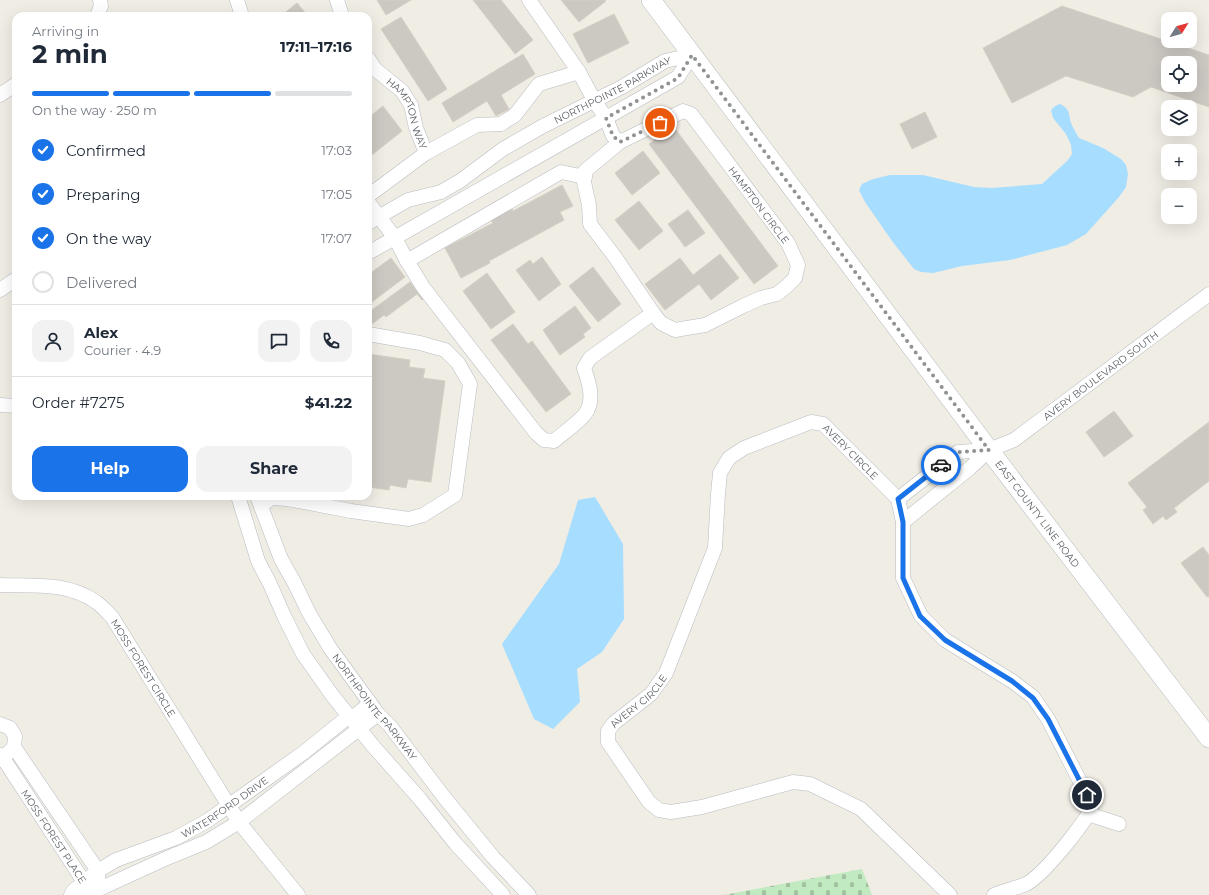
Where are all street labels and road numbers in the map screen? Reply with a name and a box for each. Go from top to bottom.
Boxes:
street label: NORTHPOINTE PARKWAY [552,54,672,127]
street label: HAMPTON WAY [384,75,430,152]
street label: HAMPTON CIRCLE [725,164,792,247]
street label: AVERY BOULEVARD SOUTH [1040,328,1161,423]
street label: AVERY CIRCLE [820,421,881,483]
street label: EAST COUNTY LINE ROAD [992,458,1082,570]
street label: MOSS FOREST CIRCLE [108,617,179,720]
street label: NORTHPOINTE PARKWAY [329,651,420,763]
street label: AVERY CIRCLE [607,672,670,730]
street label: WATERFORD DRIVE [179,774,271,841]
street label: MOSS FOREST PLACE [18,787,89,886]

